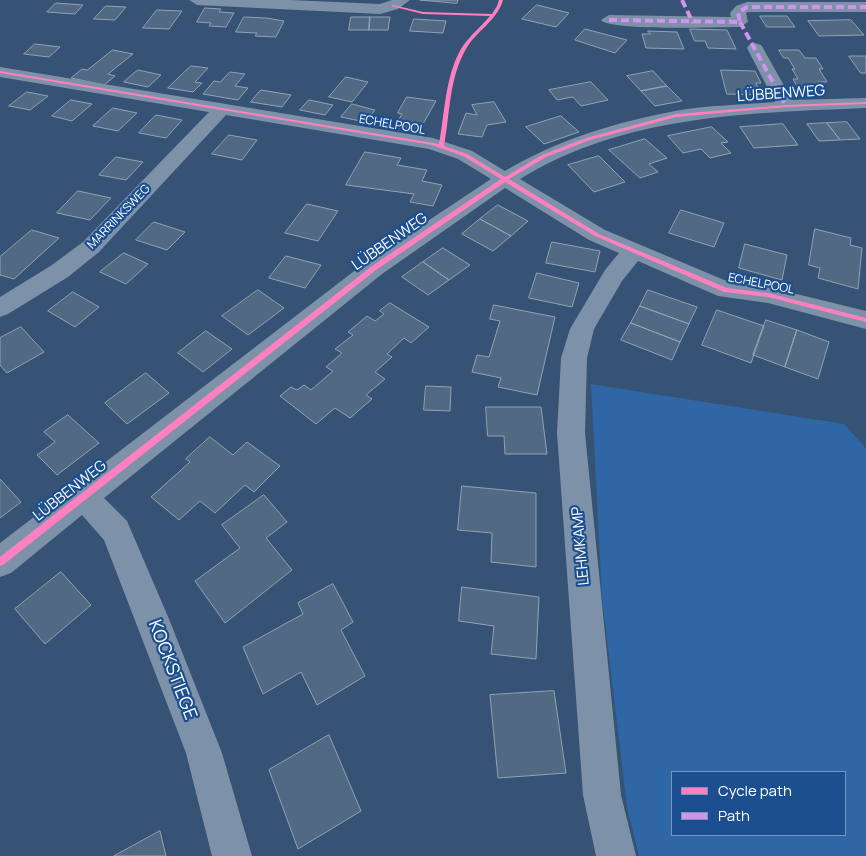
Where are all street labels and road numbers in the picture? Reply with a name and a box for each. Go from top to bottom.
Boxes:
street label: LÜBBENWEG [736,82,826,106]
street label: ECHELPOOL [358,112,426,138]
street label: MARRINKSWEG [85,182,153,252]
street label: LÜBBENWEG [349,209,431,275]
street label: ECHELPOOL [727,271,795,297]
street label: LÜBBENWEG [30,457,110,525]
street label: LEHMKAMP [569,506,593,586]
street label: KOCKSTIEGE [143,617,201,723]

